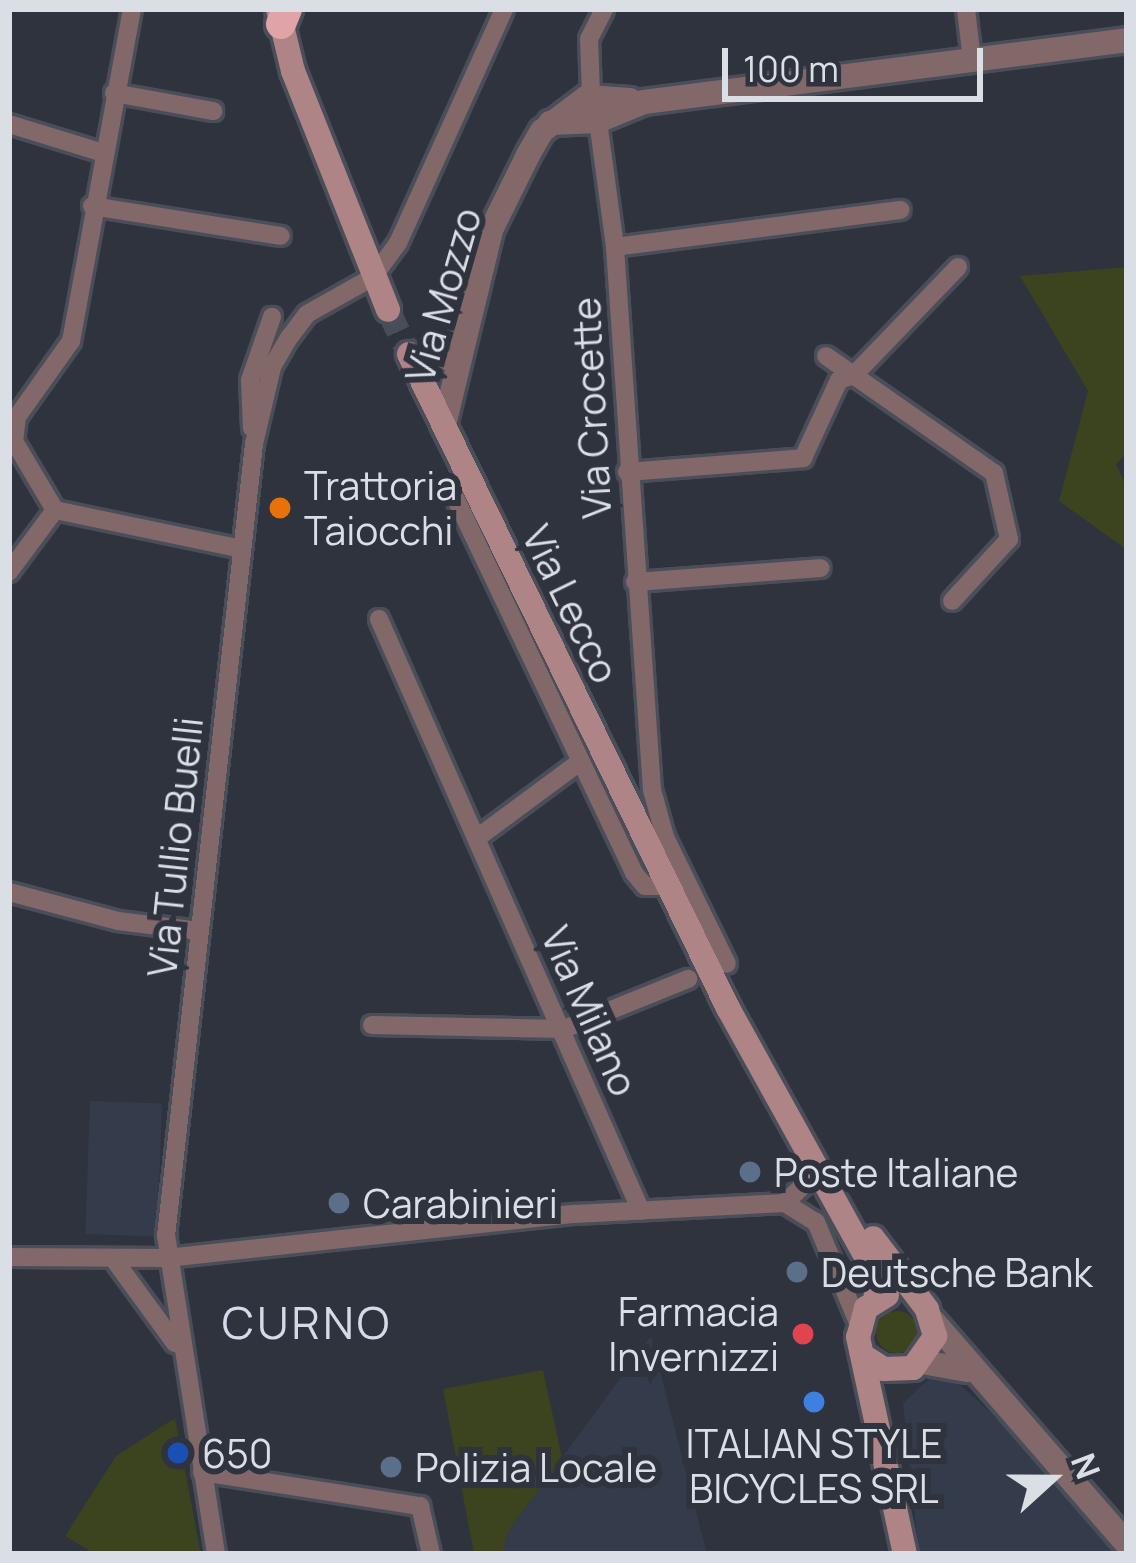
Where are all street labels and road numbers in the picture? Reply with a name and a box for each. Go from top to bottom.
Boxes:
street label: Via Mozzo [396,202,490,388]
street label: Via Crocette [562,296,620,520]
street label: Via Lecco [513,518,629,690]
street label: Via Tullio Buelli [138,715,212,979]
street label: Via Milano [532,919,648,1103]

